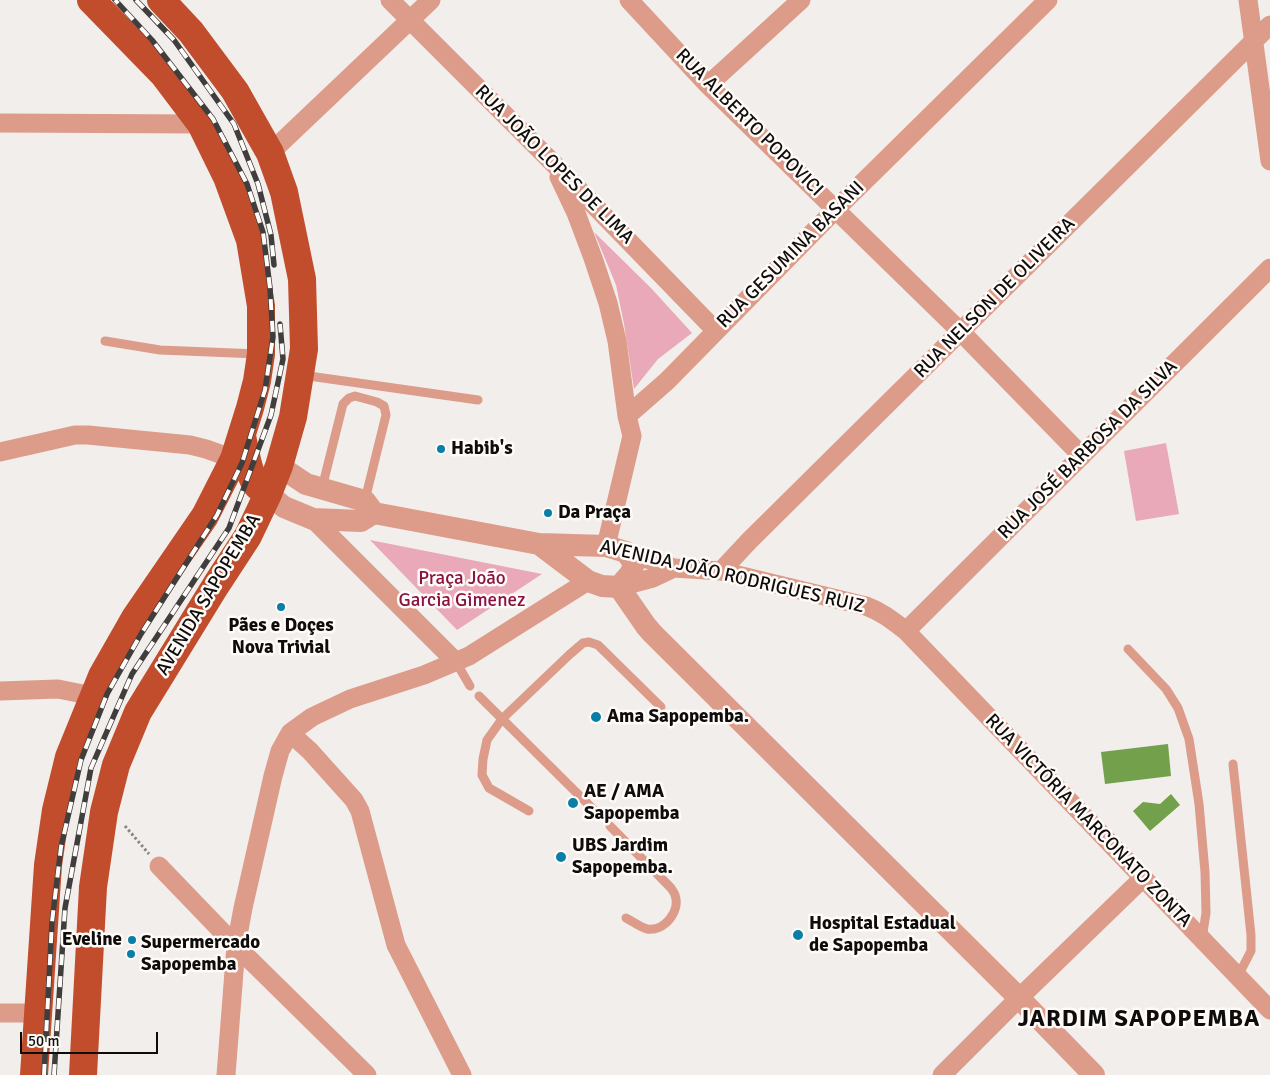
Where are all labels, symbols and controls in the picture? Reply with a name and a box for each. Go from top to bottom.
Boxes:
street label: RUA ALBERTO POPOVICI [670,44,828,202]
street label: RUA JOÃO LOPES DE LIMA [470,81,638,249]
street label: RUA GESUMINA BASANI [713,177,869,333]
street label: RUA NELSON DE OLIVEIRA [910,213,1080,383]
street label: RUA JOSÉ BARBOSA DA SILVA [994,356,1182,544]
place label: Habib's [451,438,513,460]
marker: Habib's [435,443,447,455]
place label: Da Praça [558,502,631,524]
marker: Da Praça [542,507,554,519]
street label: AVENIDA SAPOPEMBA [152,510,266,680]
street label: AVENIDA JOÃO RODRIGUES RUIZ [598,535,866,619]
park label: Praça João Garcia Gimenez [399,568,525,612]
marker: Pães e Doçes Nova Trivial [275,601,287,613]
place label: Pães e Doçes Nova Trivial [228,615,334,659]
place label: Ama Sapopemba. [607,706,749,728]
marker: Ama Sapopemba. [589,710,603,724]
street label: RUA VICTÓRIA MARCONATO ZONTA [980,710,1196,932]
place label: AE / AMA Sapopemba [584,781,679,825]
marker: AE / AMA Sapopemba [566,796,580,810]
place label: UBS Jardim Sapopemba. [572,835,673,879]
marker: UBS Jardim Sapopemba. [554,850,568,864]
place label: Hospital Estadual de Sapopemba [809,913,956,957]
marker: Hospital Estadual de Sapopemba [791,928,805,942]
place label: Eveline [62,929,122,951]
place label: Supermercado Sapopemba [141,932,260,976]
marker: Eveline [126,934,138,946]
marker: Supermercado Sapopemba [125,948,137,960]
district label: JARDIM SAPOPEMBA [1016,1006,1262,1034]
scale bar [22,1022,160,1054]
text: 50 m [28,1032,59,1050]

